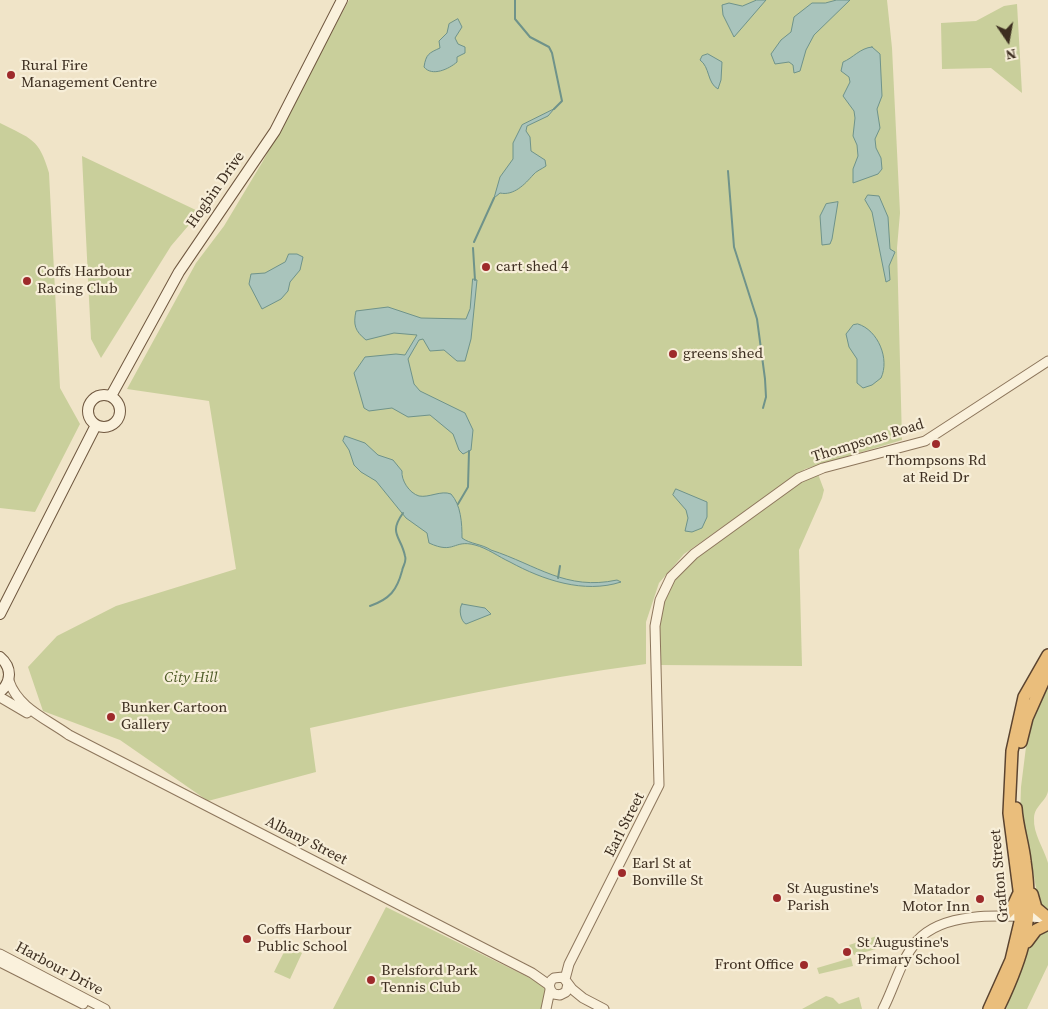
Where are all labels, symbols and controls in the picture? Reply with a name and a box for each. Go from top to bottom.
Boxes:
north arrow [983,15,1033,65]
text: N [1004,44,1018,66]
place label: Rural Fire Management Centre [21,57,157,92]
marker: Rural Fire Management Centre [5,69,17,81]
street label: Hogbin Drive [183,148,249,232]
place label: cart shed 4 [496,258,568,276]
marker: cart shed 4 [480,261,492,273]
place label: Coffs Harbour Racing Club [37,263,132,298]
marker: Coffs Harbour Racing Club [21,275,33,287]
place label: greens shed [683,345,763,363]
marker: greens shed [667,348,679,360]
street label: Thompsons Road [810,415,926,467]
marker: Thompsons Rd at Reid Dr [930,438,942,450]
place label: Thompsons Rd at Reid Dr [886,452,986,487]
park label: City Hill [164,669,218,687]
place label: Bunker Cartoon Gallery [121,699,227,734]
marker: Bunker Cartoon Gallery [105,711,117,723]
street label: Earl Street [601,790,649,860]
street label: Albany Street [262,813,350,869]
street label: Grafton Street [987,829,1013,923]
place label: Earl St at Bonville St [632,855,703,890]
marker: Earl St at Bonville St [616,867,628,879]
place label: St Augustine's Parish [787,880,879,915]
place label: Matador Motor Inn [902,881,970,916]
marker: St Augustine's Parish [771,892,783,904]
marker: Matador Motor Inn [974,893,986,905]
place label: Coffs Harbour Public School [257,921,352,956]
marker: Coffs Harbour Public School [241,933,253,945]
place label: St Augustine's Primary School [857,934,960,969]
street label: Harbour Drive [12,938,106,1000]
marker: St Augustine's Primary School [841,946,853,958]
place label: Front Office [715,956,794,974]
marker: Front Office [798,959,810,971]
place label: Brelsford Park Tennis Club [381,962,477,997]
marker: Brelsford Park Tennis Club [365,974,377,986]

